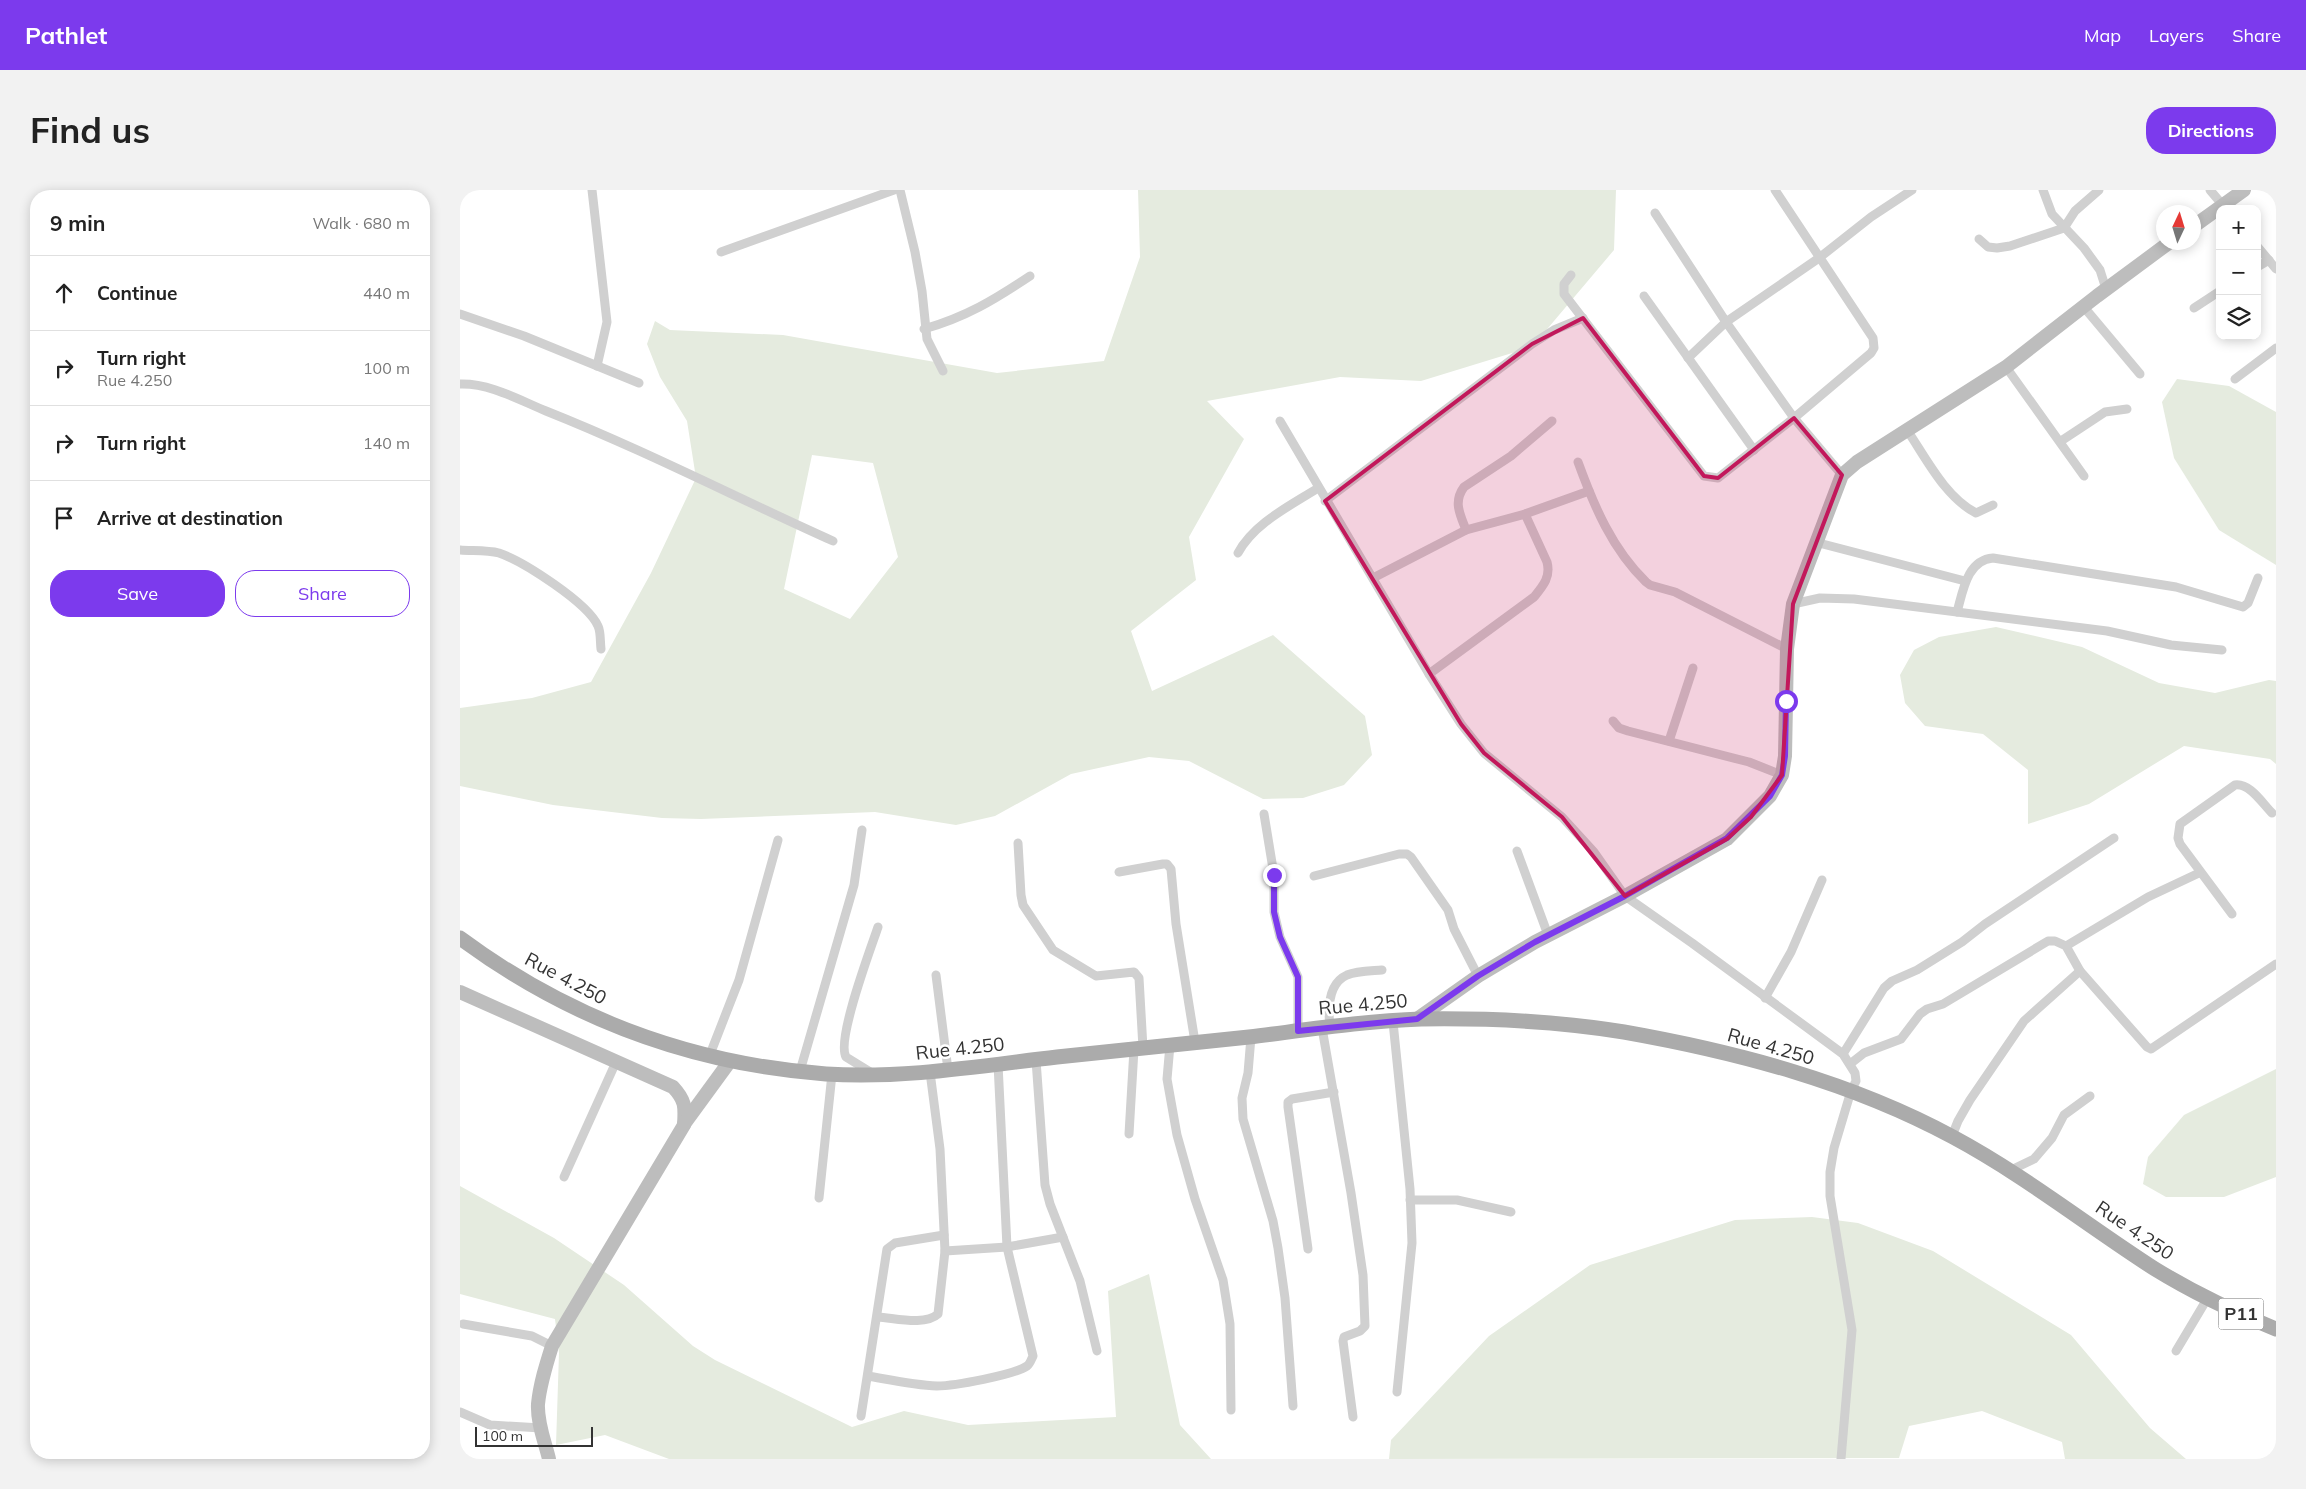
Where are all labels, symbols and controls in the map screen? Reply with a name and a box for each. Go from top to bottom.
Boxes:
text: Pathlet [25,20,107,50]
text: Map [2084,24,2121,47]
text: Layers [2149,24,2204,47]
text: Share [2232,24,2281,47]
button: Directions [2146,107,2276,154]
text: Find us [30,108,150,152]
north arrow [2156,205,2201,250]
map controls [2216,205,2261,340]
button: + [2216,205,2261,250]
text: 9 min [50,210,105,236]
text: Walk · 680 m [312,213,410,233]
button: − [2216,250,2261,295]
icon: ahead [50,279,78,307]
text: Continue [97,281,177,305]
text: 440 m [363,283,410,303]
button: layers [2216,295,2261,340]
text: Turn right [97,346,186,370]
icon: right [50,354,78,382]
text: 100 m [363,358,410,378]
text: Rue 4.250 [97,370,172,390]
icon: right [50,429,78,457]
text: Turn right [97,431,186,455]
text: 140 m [363,433,410,453]
icon: arrive [50,504,78,532]
text: Arrive at destination [97,506,283,530]
button: Save [50,570,225,617]
button: Share [235,570,410,617]
route start [1775,690,1798,713]
route end [1263,864,1286,887]
street label: Rue 4.250 [521,946,611,1010]
street label: Rue 4.250 [1317,988,1409,1020]
street label: Rue 4.250 [1725,1022,1817,1070]
street label: Rue 4.250 [914,1031,1006,1065]
street label: Rue 4.250 [2091,1195,2179,1265]
road number: P11 [2218,1298,2264,1330]
scale bar [475,1424,592,1447]
text: 100 m [482,1427,523,1445]

